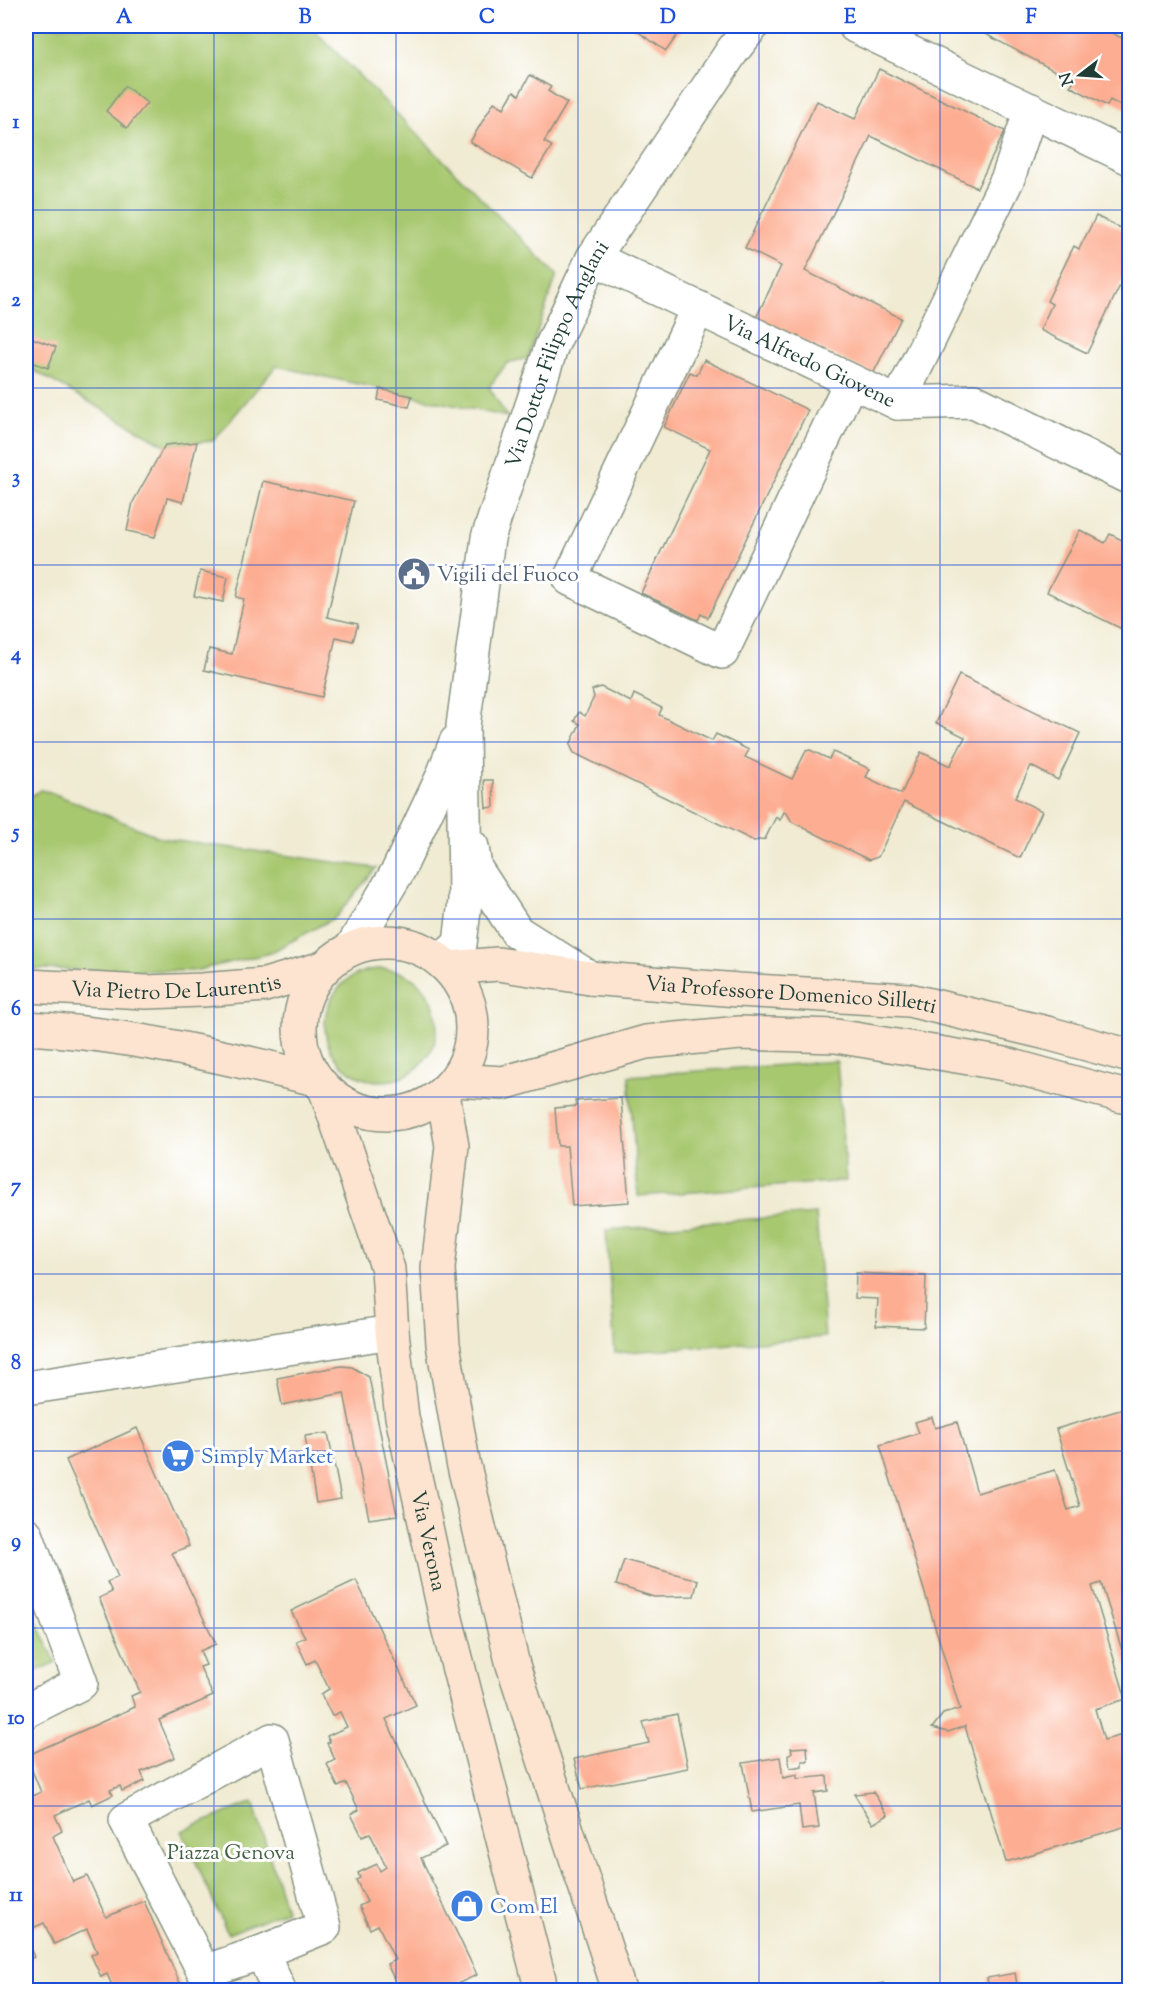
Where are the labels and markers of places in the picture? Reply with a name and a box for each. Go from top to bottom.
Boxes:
public building icon: Vigili del Fuoco [396,556,432,592]
place label: Vigili del Fuoco [437,561,579,591]
supermarket icon: Simply Market [160,1438,196,1474]
place label: Simply Market [201,1443,333,1473]
shop icon: Com El [449,1888,485,1924]
place label: Com El [490,1893,558,1923]

